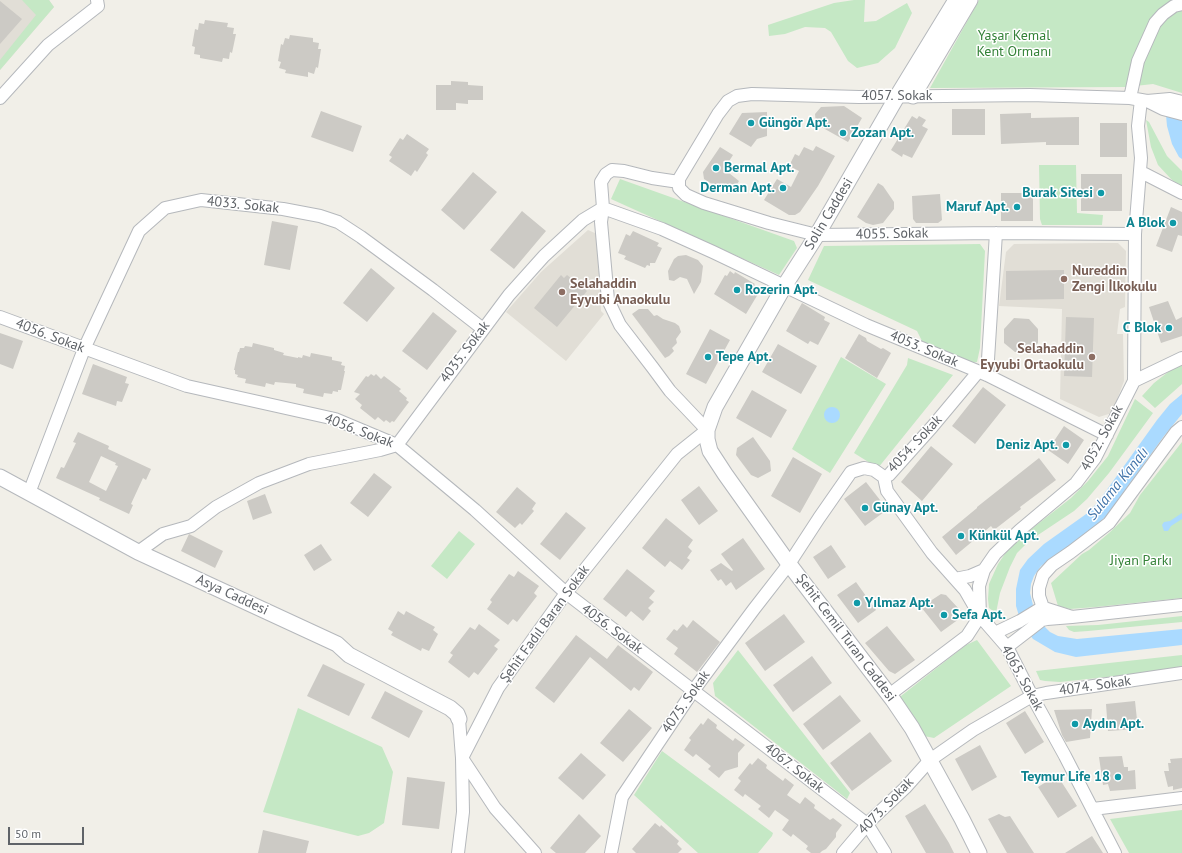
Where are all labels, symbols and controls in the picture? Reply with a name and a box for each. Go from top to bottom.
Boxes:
park label: Yaşar Kemal Kent Ormanı [976,28,1052,60]
street label: 4057. Sokak [861,88,933,104]
place label: Güngör Apt. [759,115,831,131]
marker: Güngör Apt. [746,118,756,128]
place label: Zozan Apt. [851,125,914,141]
marker: Zozan Apt. [838,128,848,138]
place label: Bermal Apt. [724,160,795,176]
marker: Bermal Apt. [711,163,721,173]
street label: Solin Caddesi [801,175,857,253]
place label: Derman Apt. [700,180,775,196]
marker: Derman Apt. [778,183,788,193]
place label: Burak Sitesi [1022,185,1093,201]
marker: Burak Sitesi [1096,188,1106,198]
street label: 4033. Sokak [206,193,280,217]
place label: Maruf Apt. [946,199,1009,215]
marker: Maruf Apt. [1012,202,1022,212]
place label: A Blok [1126,215,1165,231]
marker: A Blok [1168,218,1178,228]
street label: 4055. Sokak [856,225,928,243]
place label: Nureddin Zengi İlkokulu [1072,263,1157,296]
marker: Nureddin Zengi İlkokulu [1059,274,1069,284]
place label: Selahaddin Eyyubi Anaokulu [570,276,670,308]
place label: Rozerin Apt. [745,282,818,298]
marker: Rozerin Apt. [732,285,742,295]
marker: Selahaddin Eyyubi Anaokulu [557,287,567,297]
street label: 4056. Sokak [13,315,87,357]
street label: 4035. Sokak [436,318,494,386]
place label: C Blok [1123,320,1161,336]
marker: C Blok [1164,323,1174,333]
street label: 4053. Sokak [887,327,961,371]
place label: Selahaddin Eyyubi Ortaokulu [980,341,1084,374]
place label: Tepe Apt. [716,349,772,365]
marker: Tepe Apt. [703,352,713,362]
marker: Selahaddin Eyyubi Ortaokulu [1087,352,1097,362]
street label: 4052. Sokak [1077,402,1127,474]
street label: 4056. Sokak [322,410,396,452]
street label: 4054. Sokak [884,412,946,476]
place label: Deniz Apt. [996,437,1058,453]
marker: Deniz Apt. [1061,440,1071,450]
water label: Sulama Kanalı [1083,444,1153,524]
place label: Günay Apt. [873,500,938,516]
marker: Günay Apt. [860,503,870,513]
place label: Künkül Apt. [969,528,1039,544]
marker: Künkül Apt. [956,531,966,541]
park label: Jiyan Parkı [1110,553,1172,569]
street label: Şehit Fadıl Baran Sokak [497,562,593,686]
street label: Asya Caddesi [193,571,271,619]
street label: Şehit Cemil Turan Caddesi [793,571,899,705]
place label: Yılmaz Apt. [865,595,934,611]
marker: Yılmaz Apt. [852,598,862,608]
street label: 4056. Sokak [578,600,646,658]
place label: Sefa Apt. [952,607,1006,623]
marker: Sefa Apt. [939,610,949,620]
street label: 4065. Sokak [997,642,1047,714]
street label: 4075. Sokak [658,667,714,737]
street label: 4074. Sokak [1058,673,1132,699]
place label: Aydın Apt. [1083,716,1144,732]
marker: Aydın Apt. [1070,719,1080,729]
street label: 4067. Sokak [761,740,827,796]
place label: Teymur Life 18 [1021,769,1110,785]
marker: Teymur Life 18 [1113,772,1123,782]
street label: 4073. Sokak [855,774,917,838]
scale bar [10,819,86,845]
text: 50 m [15,826,41,841]

